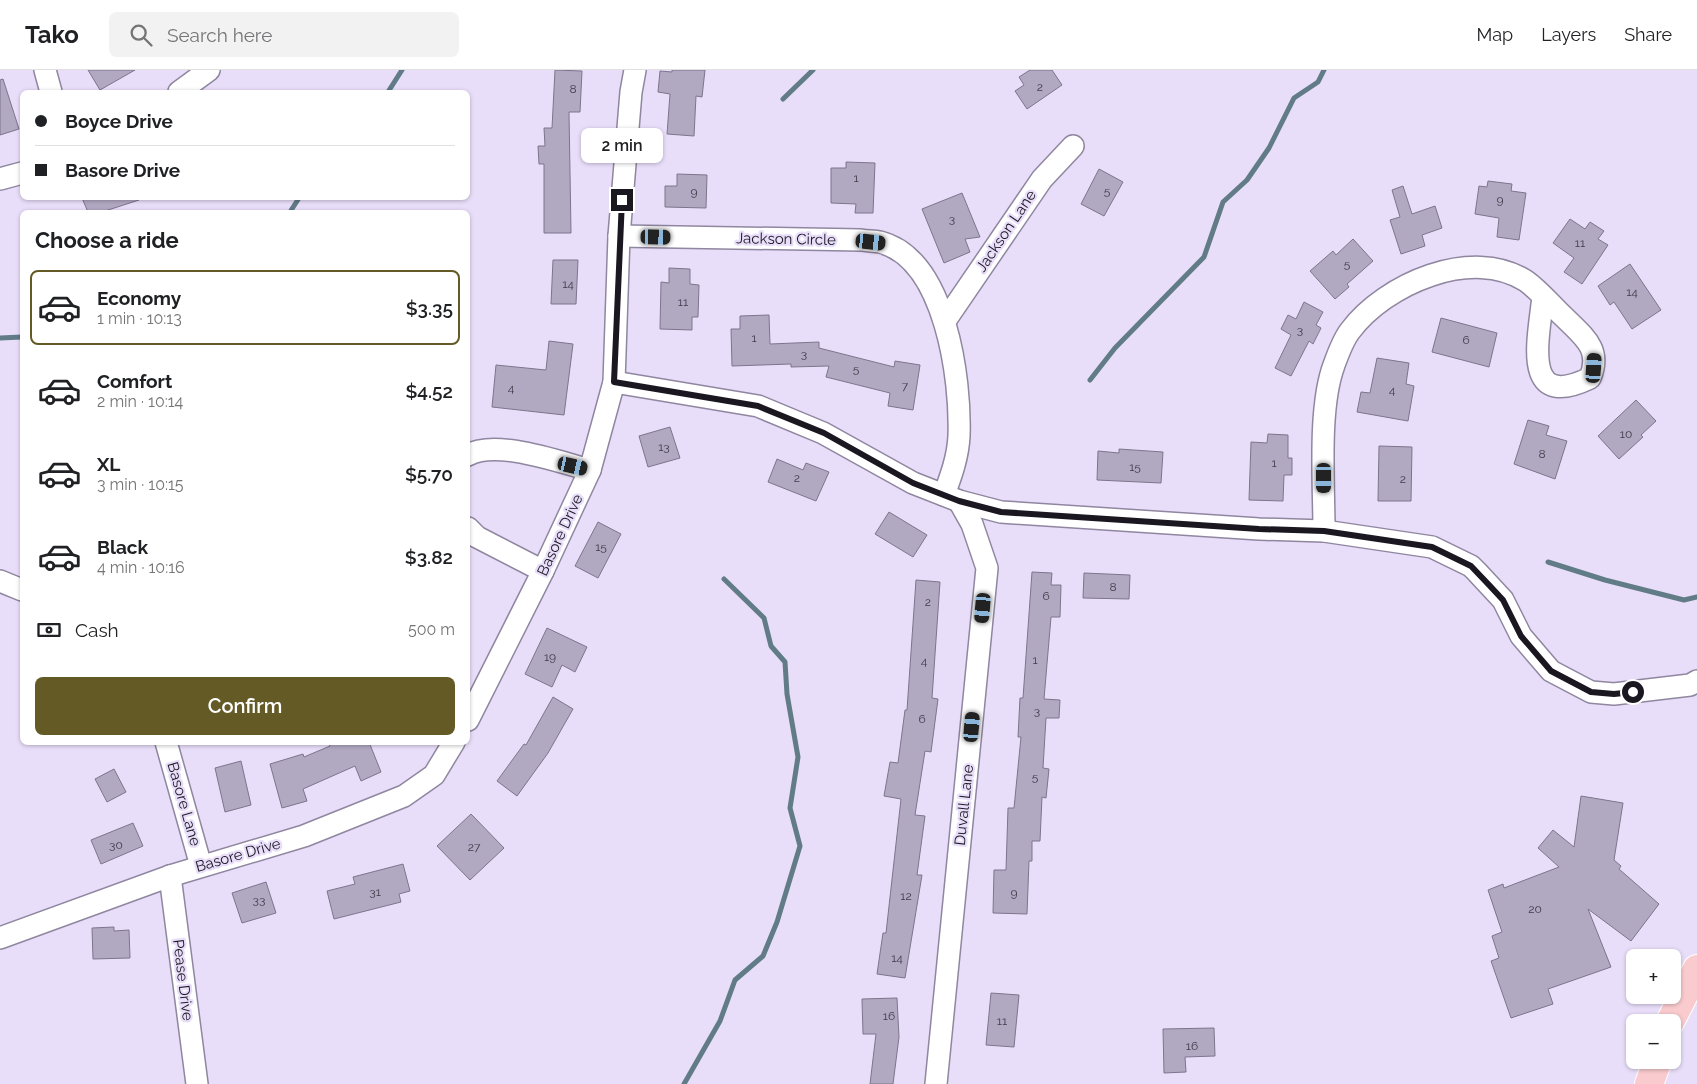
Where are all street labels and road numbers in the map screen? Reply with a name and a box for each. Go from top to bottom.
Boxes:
street label: Jackson Lane [972,187,1040,275]
street label: Jackson Circle [736,229,836,249]
street label: Basore Drive [533,491,587,579]
street label: Basore Lane [163,760,205,848]
street label: Duvall Lane [951,763,977,847]
street label: Basore Drive [193,834,283,876]
street label: Pease Drive [169,938,197,1022]

